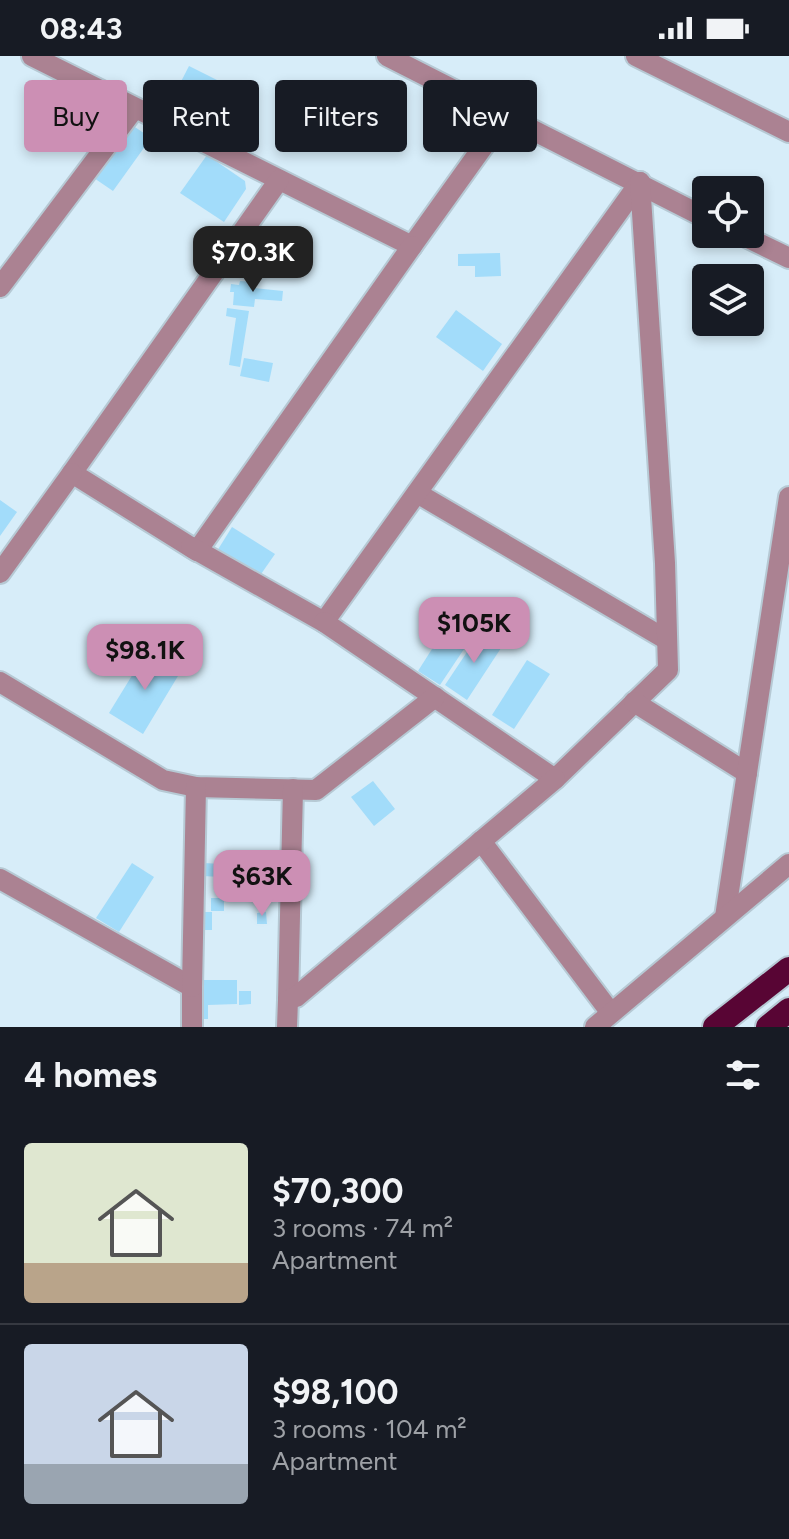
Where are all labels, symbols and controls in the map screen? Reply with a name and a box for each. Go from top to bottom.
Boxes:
text: 08:43 [40,10,123,47]
chip: Buy [24,80,127,152]
chip: Rent [143,80,259,152]
chip: Filters [275,80,407,152]
chip: New [423,80,537,152]
map controls [692,176,764,336]
button: locate [692,176,764,248]
pin: $70.3K [188,226,318,294]
text: $70.3K [211,236,295,268]
button: layers [692,264,764,336]
pin: $105K [418,597,530,665]
text: $105K [437,607,511,639]
pin: $98.1K [80,624,210,692]
text: $98.1K [105,634,185,666]
pin: $63K [215,850,309,918]
text: $63K [231,860,293,892]
icon: filters [721,1053,765,1097]
text: 4 homes [24,1055,157,1096]
text: $70,300 [272,1171,403,1212]
icon: home [88,1175,184,1271]
text: 3 rooms · 74 m² [272,1212,453,1244]
text: Apartment [272,1244,398,1276]
text: $98,100 [272,1372,399,1413]
icon: home [88,1376,184,1472]
text: 3 rooms · 104 m² [272,1413,467,1445]
text: Apartment [272,1445,398,1477]

